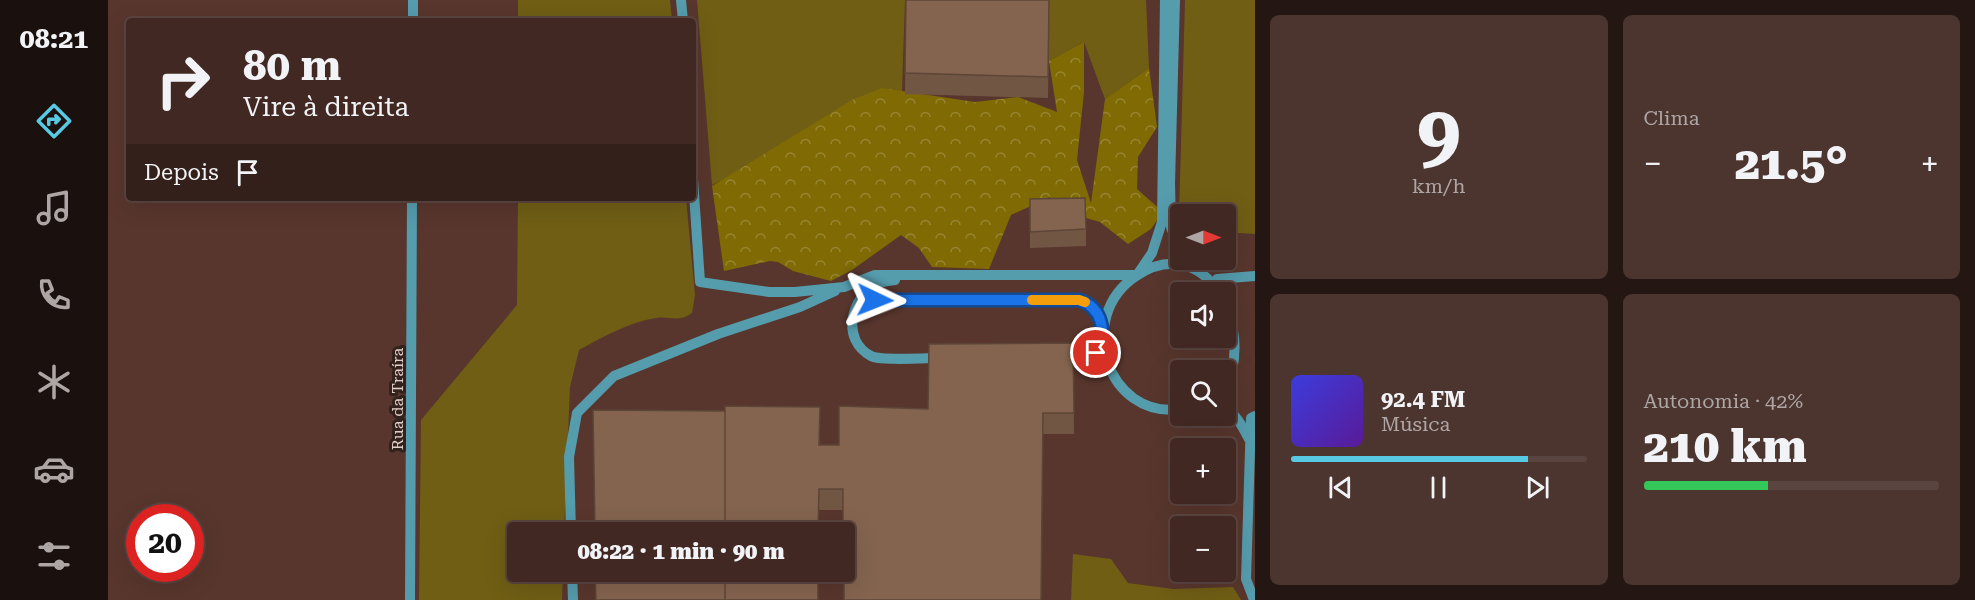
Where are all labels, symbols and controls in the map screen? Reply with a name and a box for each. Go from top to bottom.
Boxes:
text: 08:21 [20,23,88,55]
text: 80 m [243,41,341,90]
icon: right [144,42,222,120]
text: 9 [1417,89,1461,180]
text: Vire à direita [243,91,409,123]
icon: directions [33,100,75,142]
text: Clima [1644,106,1699,130]
text: 21.5° [1735,137,1848,190]
text: − [1644,144,1662,183]
text: + [1921,144,1939,183]
icon: arrive [231,156,264,189]
text: Depois [144,160,219,185]
text: km/h [1412,174,1466,198]
icon: music [33,187,75,229]
north arrow [1170,204,1236,270]
map controls [1170,204,1236,582]
position arrow [843,268,907,332]
icon: phone [33,274,75,316]
button: sound [1170,282,1236,348]
pin [1070,327,1121,378]
icon: arrive [1079,336,1112,369]
street label: Rua da Traíra [388,348,407,450]
button: search [1170,360,1236,426]
icon: climate [33,361,75,403]
text: 92.4 FM [1381,387,1465,412]
text: Autonomia · 42% [1644,389,1803,413]
text: Música [1381,412,1450,436]
text: 210 km [1644,420,1807,473]
button: + [1170,438,1236,504]
icon: car [33,448,75,490]
icon: previous [1324,471,1357,504]
icon: pause [1422,471,1455,504]
icon: next [1521,471,1554,504]
speed limit sign: 20 [126,504,204,582]
button: − [1170,516,1236,582]
icon: filters [33,535,75,577]
text: 08:22 · 1 min · 90 m [577,539,785,564]

